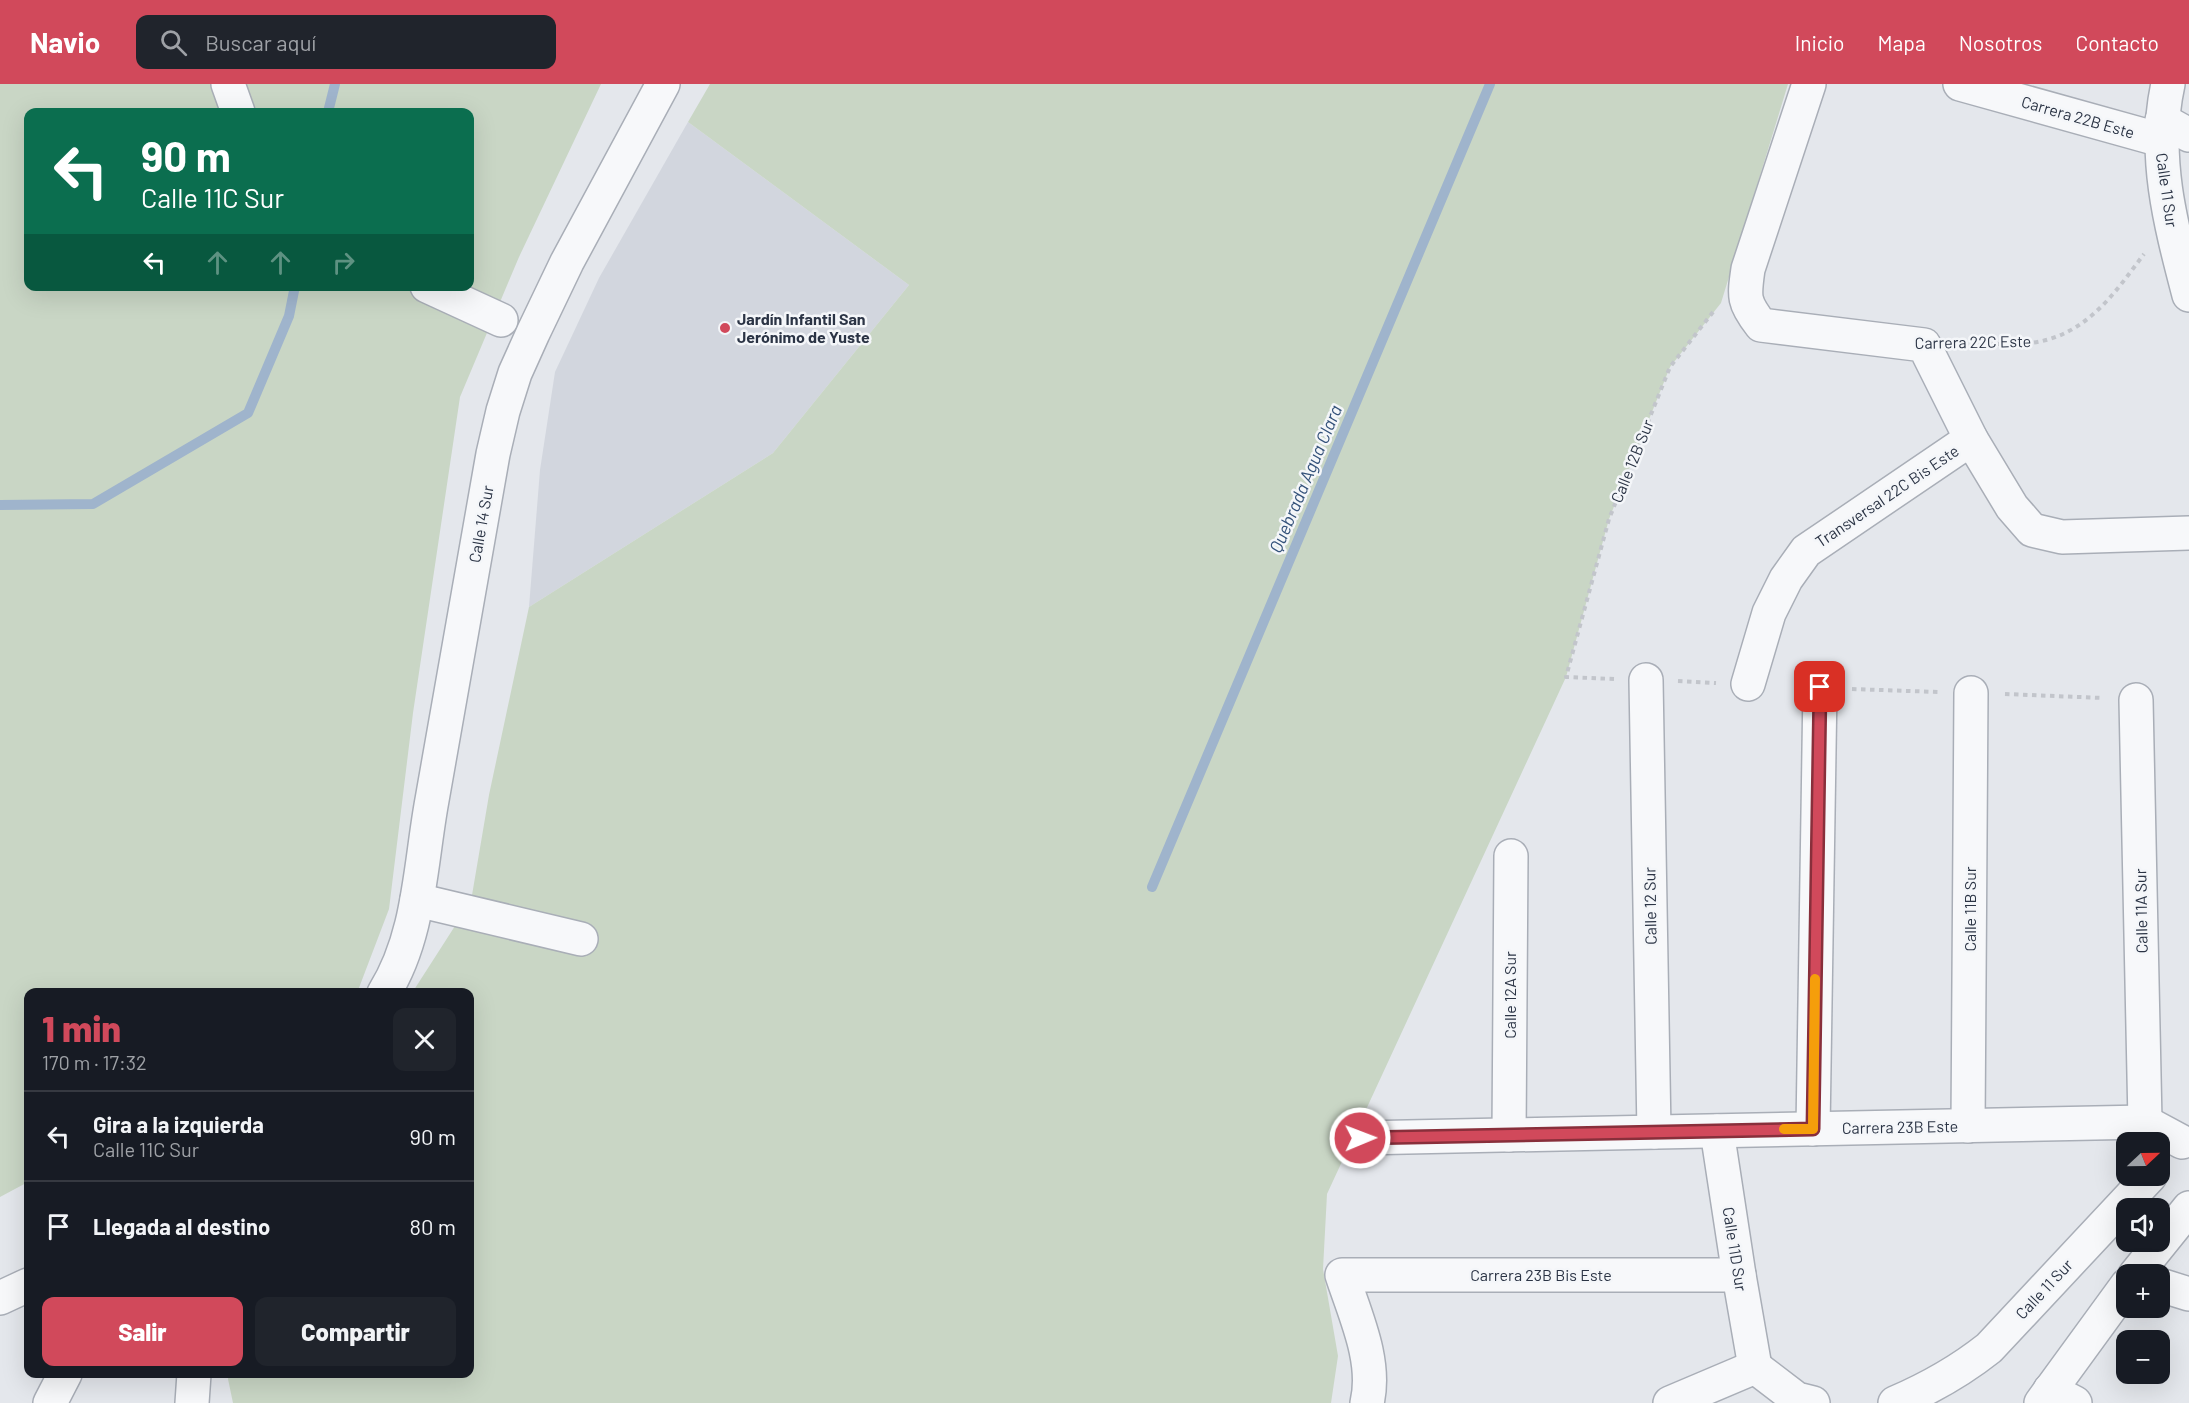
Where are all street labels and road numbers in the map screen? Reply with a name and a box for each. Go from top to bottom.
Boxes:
street label: Carrera 22B Este [2019,91,2137,142]
street label: Calle 11 Sur [2153,151,2182,229]
street label: Carrera 22C Este [1915,331,2031,352]
street label: Calle 12B Sur [1606,416,1657,505]
street label: Transversal 22C Bis Este [1811,440,1962,551]
street label: Calle 14 Sur [464,484,497,564]
street label: Calle 11B Sur [1960,866,1979,952]
street label: Calle 12 Sur [1639,867,1660,945]
street label: Calle 11A Sur [2130,868,2151,954]
street label: Calle 12A Sur [1500,951,1519,1039]
street label: Carrera 23B Este [1842,1116,1958,1137]
street label: Calle 11D Sur [1719,1205,1752,1293]
street label: Calle 11 Sur [2011,1255,2076,1323]
street label: Carrera 23B Bis Este [1470,1265,1612,1284]

